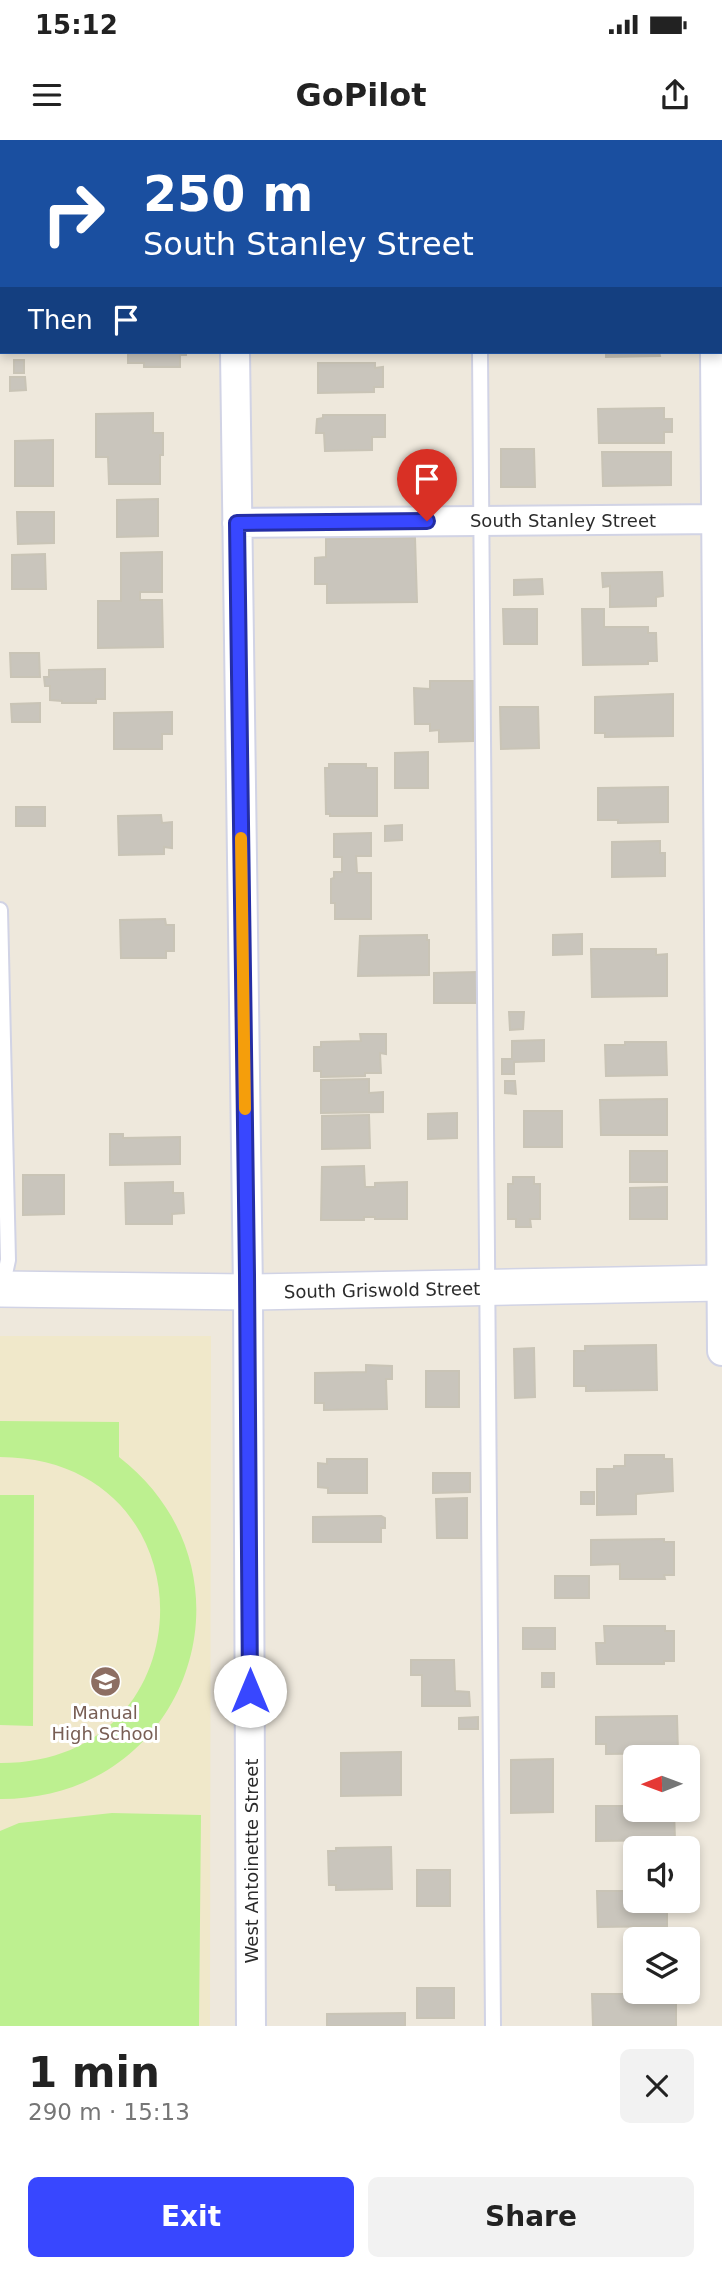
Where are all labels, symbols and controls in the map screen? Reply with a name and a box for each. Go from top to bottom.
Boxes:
text: 15:12 [35,10,118,40]
icon: menu [28,76,66,114]
text: GoPilot [296,76,426,114]
icon: share [656,76,694,114]
text: 250 m [143,166,313,223]
icon: right [28,168,119,259]
text: South Stanley Street [143,225,474,263]
icon: arrive [107,301,145,339]
text: Then [28,305,93,335]
pin [397,449,457,521]
icon: arrive [408,460,446,498]
street label: South Stanley Street [470,510,656,531]
street label: South Griswold Street [284,1278,480,1302]
position arrow [213,1654,287,1728]
school or university icon: Manual High School [88,1664,122,1698]
place label: Manual High School [52,1702,158,1744]
north arrow [623,1745,700,1822]
map controls [623,1745,700,2004]
street label: West Antoinette Street [241,1759,262,1963]
button: sound [623,1836,700,1913]
button: layers [623,1927,700,2004]
text: 1 min [28,2048,160,2097]
button: close [620,2049,694,2123]
text: 290 m · 15:13 [28,2099,190,2125]
button: Exit [28,2177,354,2257]
button: Share [368,2177,694,2257]

